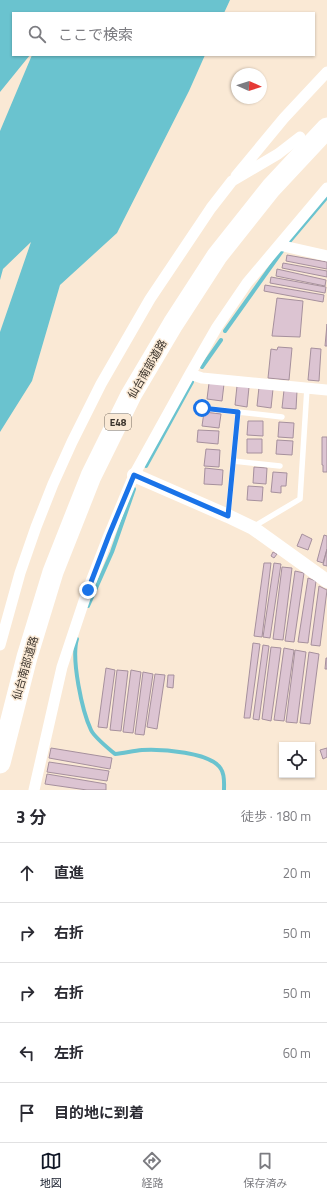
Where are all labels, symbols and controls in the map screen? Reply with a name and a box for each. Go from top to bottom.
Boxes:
search box [12,12,315,56]
icon: search [26,23,48,45]
text: ここで検索 [58,23,133,46]
north arrow [231,68,267,104]
street label: 仙台南部道路 [124,336,170,402]
route start [193,399,211,417]
road number: E48 [105,414,131,430]
route end [79,581,97,599]
street label: 仙台南部道路 [8,634,42,702]
map controls [279,742,315,778]
button: locate [279,742,315,778]
text: 3 分 [16,804,46,830]
text: 徒歩 · 180 m [241,806,311,826]
text: 直進 [54,861,84,884]
icon: ahead [16,862,38,884]
text: 20 m [283,863,311,883]
text: 右折 [54,921,84,944]
icon: right [16,922,38,944]
text: 50 m [283,923,311,943]
text: 右折 [54,981,84,1004]
icon: right [16,982,38,1004]
text: 50 m [283,983,311,1003]
text: 左折 [54,1041,84,1064]
icon: left [16,1042,38,1064]
text: 60 m [283,1043,311,1063]
text: 目的地に到着 [54,1101,144,1124]
icon: arrive [16,1102,38,1124]
tab: 地図 [40,1150,62,1191]
tab: 経路 [141,1150,163,1191]
tab: 保存済み [243,1150,287,1191]

